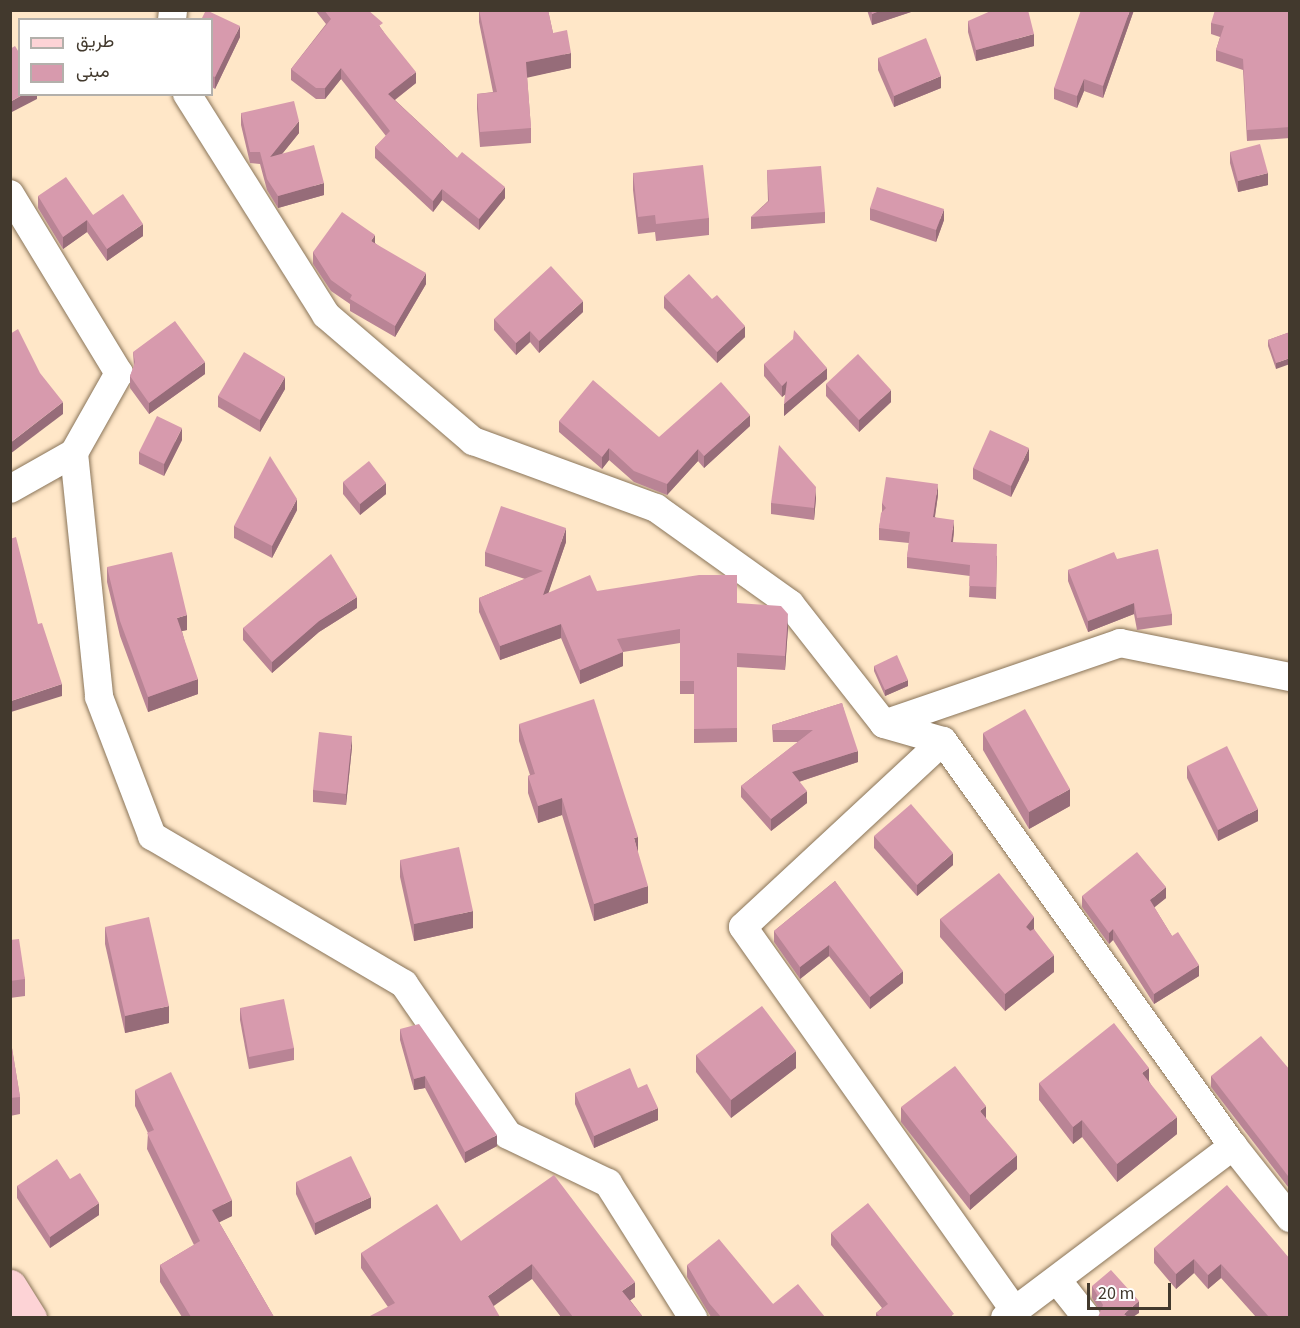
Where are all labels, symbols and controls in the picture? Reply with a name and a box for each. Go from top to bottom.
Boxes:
legend [18,18,213,96]
text: طريق [76,29,114,54]
text: مبنى [76,59,110,84]
scale bar [1090,1271,1174,1309]
text: 20 m [1098,1281,1134,1306]

